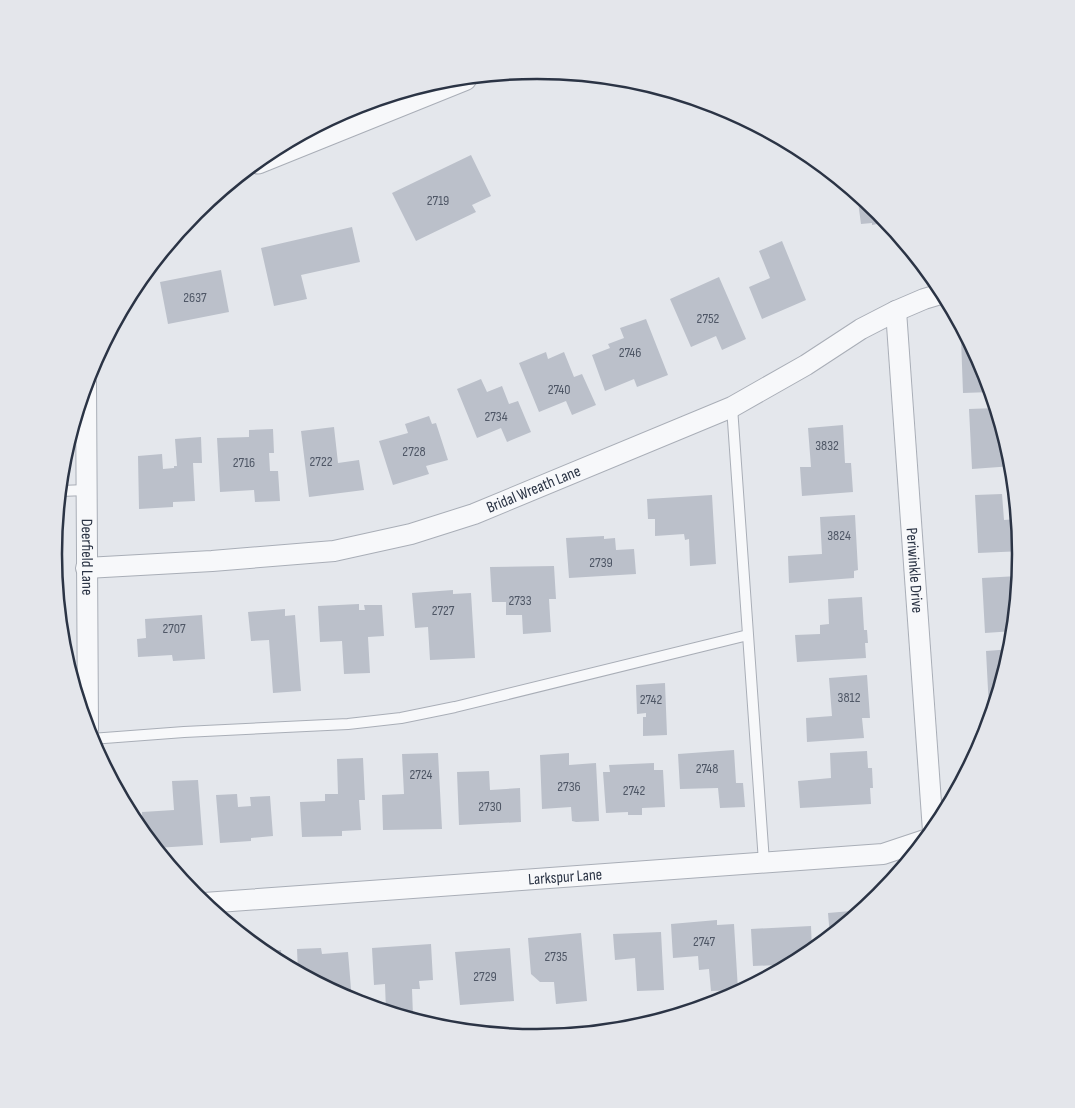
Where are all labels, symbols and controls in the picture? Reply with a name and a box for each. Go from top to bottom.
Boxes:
house number: 2719 [427,192,449,209]
house number: 2637 [183,289,207,306]
house number: 2752 [697,310,720,327]
house number: 2746 [619,344,641,361]
house number: 2740 [548,381,570,398]
house number: 2734 [484,408,508,425]
house number: 3832 [815,437,839,454]
house number: 2728 [402,443,426,460]
house number: 2722 [310,453,333,470]
house number: 2716 [233,454,255,471]
street label: Bridal Wreath Lane [484,461,583,517]
street label: Deerfield Lane [77,519,97,595]
house number: 3824 [827,527,851,544]
street label: Periwinkle Drive [902,527,927,614]
house number: 2739 [589,554,613,571]
house number: 2733 [508,592,532,609]
house number: 2727 [432,602,455,619]
house number: 2707 [162,620,186,637]
house number: 3812 [838,689,861,706]
house number: 2742 [640,691,662,708]
house number: 2748 [696,760,718,777]
house number: 2724 [410,766,433,783]
house number: 2736 [557,778,581,795]
house number: 2742 [623,782,645,799]
house number: 2730 [478,798,502,815]
street label: Larkspur Lane [527,865,603,889]
house number: 2747 [693,933,715,950]
house number: 2735 [545,948,568,965]
house number: 2729 [473,968,497,985]

